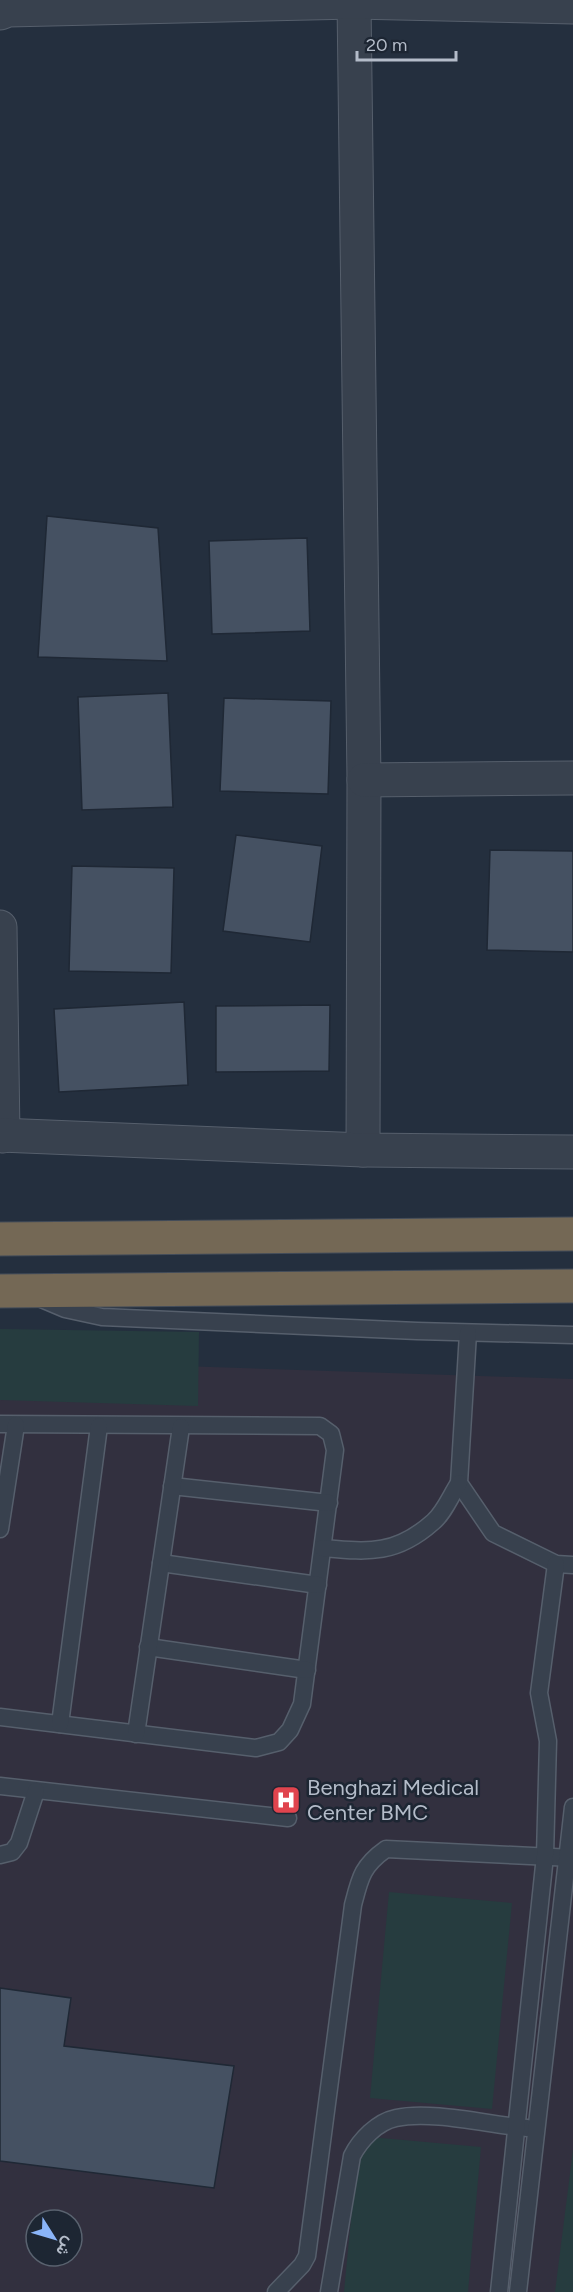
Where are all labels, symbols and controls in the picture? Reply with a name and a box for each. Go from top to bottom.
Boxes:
scale bar [357,24,456,62]
text: 20 m [366,34,407,56]
place label: Benghazi Medical Center BMC [307,1774,479,1826]
hospital icon: Benghazi Medical Center BMC [270,1784,302,1816]
north arrow [24,2208,84,2268]
text: ش [52,2233,79,2260]

